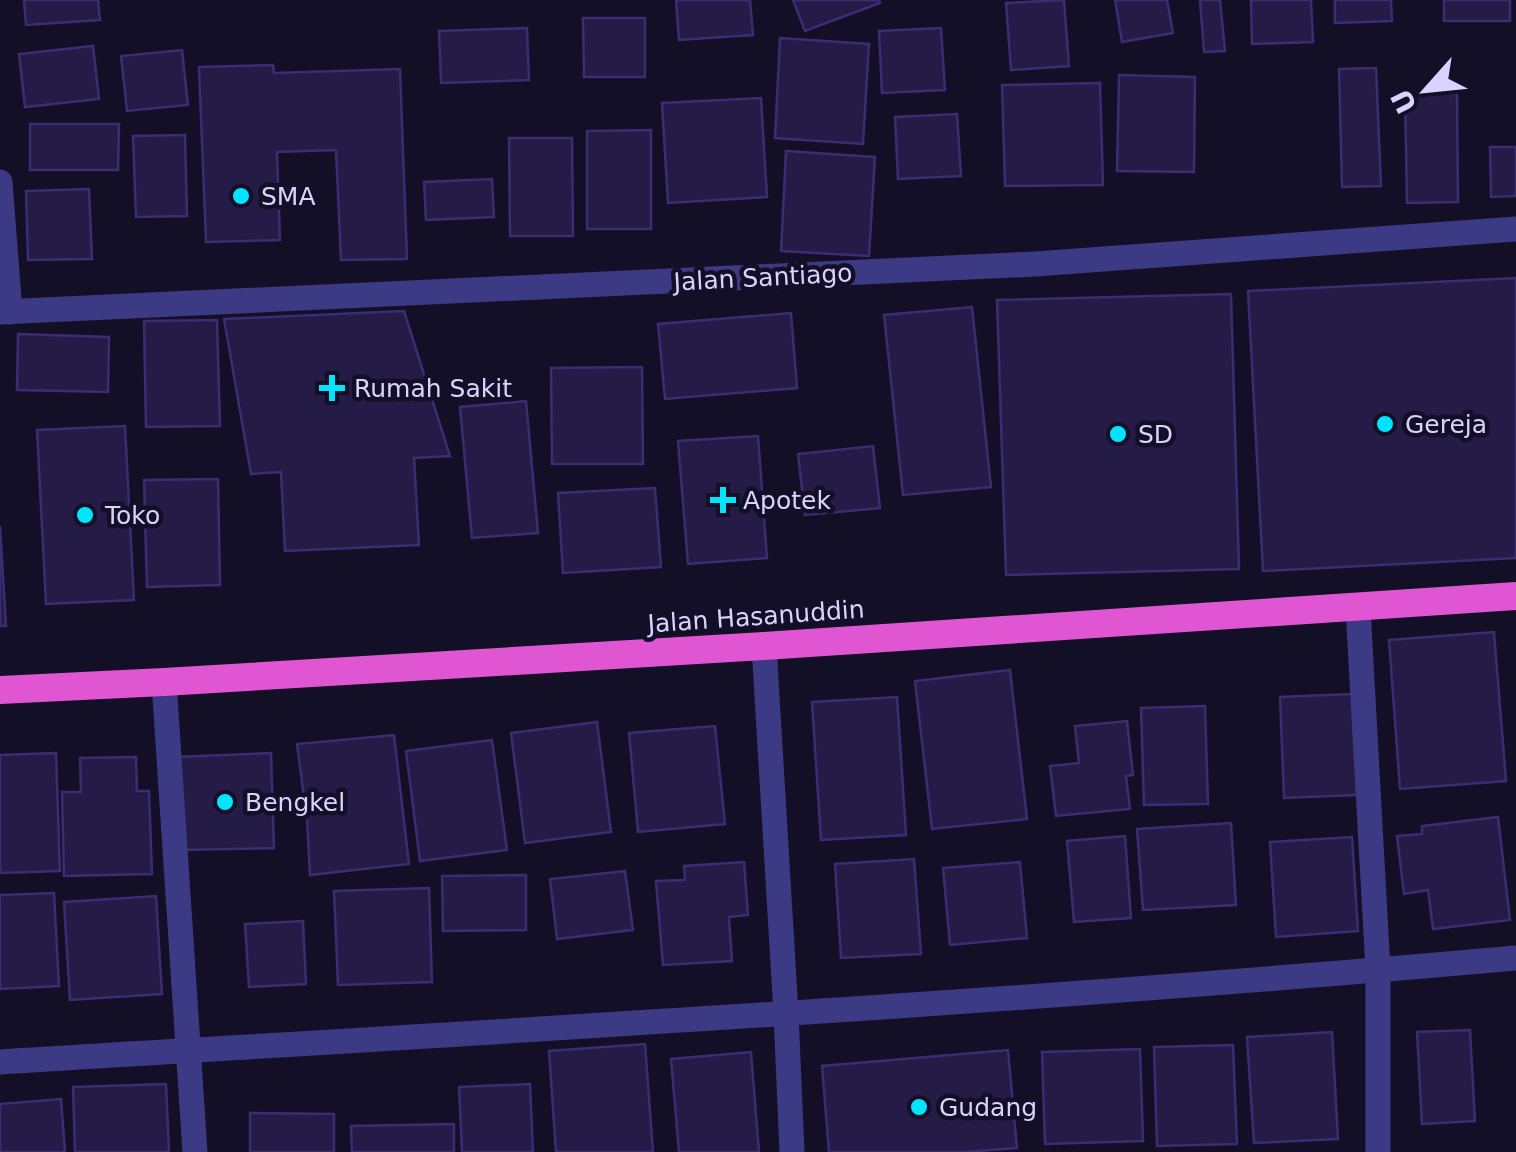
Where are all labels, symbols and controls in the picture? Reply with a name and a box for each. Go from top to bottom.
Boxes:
north arrow [1376,40,1476,140]
text: U [1384,83,1424,119]
place label: SMA [261,182,316,211]
marker: SMA [230,185,252,207]
street label: Jalan Santiago [671,258,853,297]
place label: Rumah Sakit [354,374,512,403]
marker: Rumah Sakit [319,375,345,401]
place label: Gereja [1405,410,1487,439]
marker: Gereja [1374,413,1396,435]
place label: SD [1138,420,1173,449]
marker: SD [1107,423,1129,445]
place label: Apotek [743,486,831,515]
marker: Apotek [712,489,734,511]
place label: Toko [104,501,160,530]
marker: Toko [74,504,96,526]
street label: Jalan Hasanuddin [645,594,866,639]
place label: Bengkel [245,788,345,817]
marker: Bengkel [214,791,236,813]
place label: Gudang [939,1093,1037,1122]
marker: Gudang [908,1096,930,1118]

